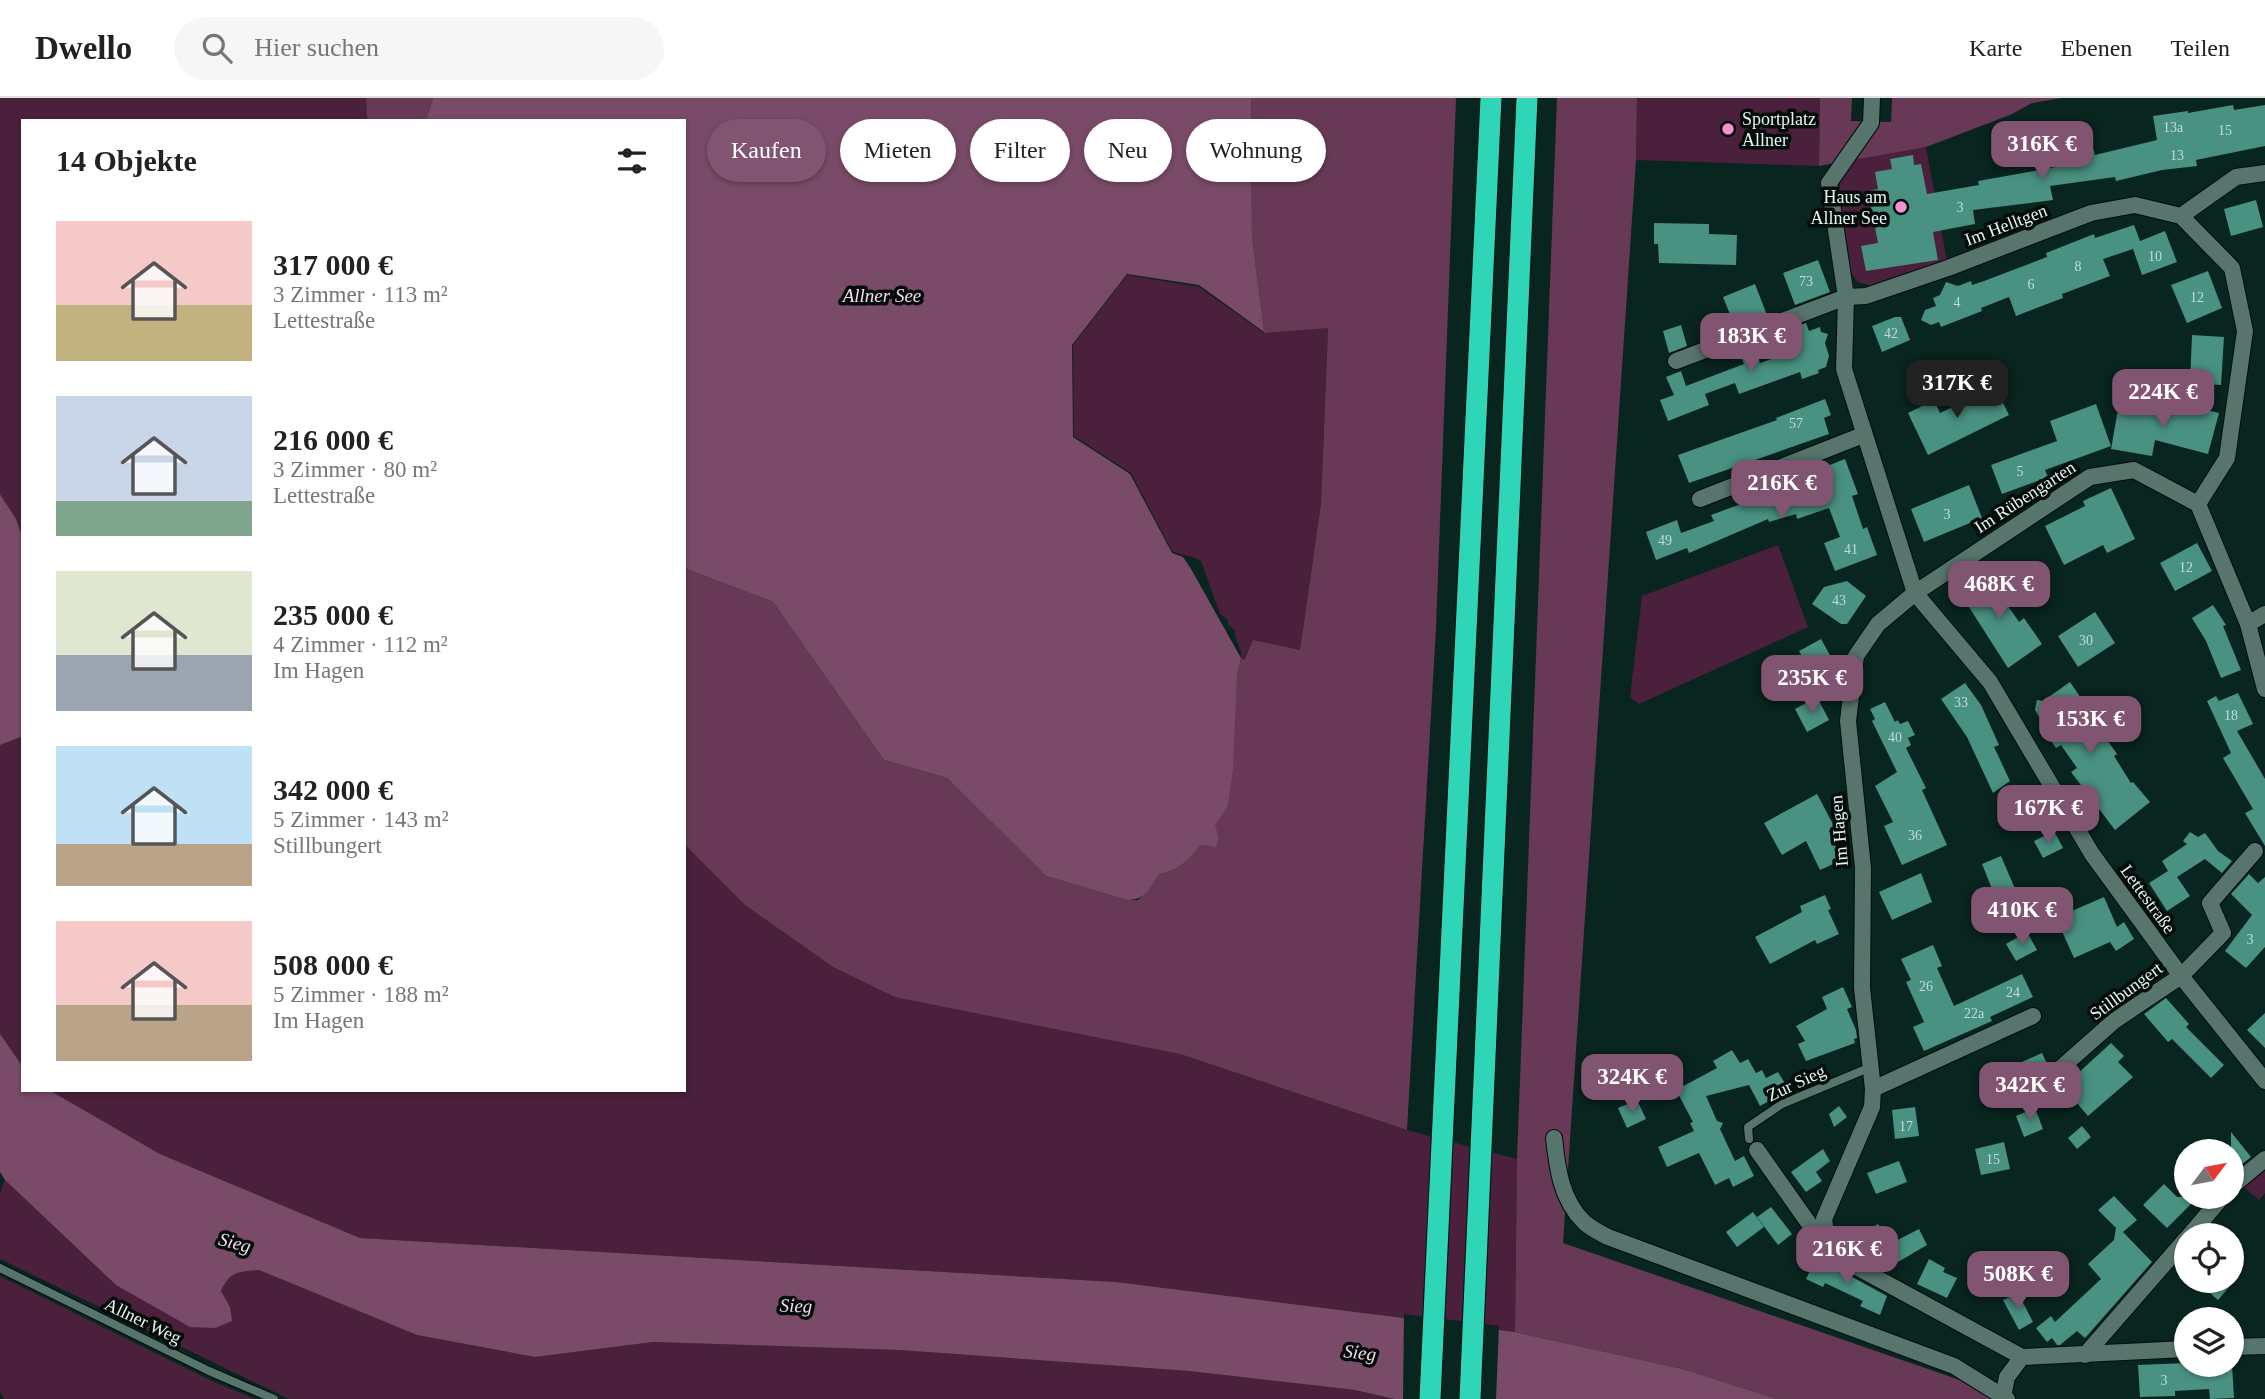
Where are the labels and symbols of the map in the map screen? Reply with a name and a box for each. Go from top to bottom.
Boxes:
place label: Sportplatz Allner [1742,109,1816,150]
house number: 13a [2163,120,2184,135]
marker: Sportplatz Allner [1720,121,1736,137]
pin: 316K € [1985,122,2099,181]
house number: 15 [2218,123,2232,138]
house number: 13 [2170,148,2184,163]
place label: Haus am Allner See [1811,187,1887,228]
marker: Haus am Allner See [1893,199,1909,215]
house number: 3 [1957,200,1964,215]
street label: Im Helltgen [1962,200,2050,250]
house number: 10 [2148,249,2162,264]
house number: 8 [2075,259,2082,274]
house number: 73 [1799,274,1813,289]
house number: 6 [2028,277,2035,292]
water label: Allner See [841,285,921,306]
house number: 12 [2190,290,2204,305]
house number: 4 [1954,295,1961,310]
pin: 183K € [1694,314,1808,373]
house number: 42 [1884,326,1898,341]
pin: 317K € [1900,360,2014,420]
pin: 224K € [2106,370,2220,429]
house number: 57 [1789,416,1803,431]
street label: Im Rübengarten [1971,457,2079,537]
pin: 216K € [1725,460,1839,520]
house number: 5 [2017,464,2024,479]
house number: 3 [1944,507,1951,522]
house number: 49 [1658,533,1672,548]
house number: 41 [1844,542,1858,557]
house number: 12 [2179,560,2193,575]
pin: 468K € [1942,561,2056,621]
house number: 43 [1832,593,1846,608]
house number: 30 [2079,633,2093,648]
pin: 235K € [1755,656,1869,715]
house number: 33 [1954,695,1968,710]
pin: 153K € [2033,696,2147,756]
house number: 18 [2224,708,2238,723]
house number: 40 [1888,730,1902,745]
pin: 167K € [1991,786,2105,845]
street label: Im Hagen [1826,795,1852,867]
house number: 36 [1908,828,1922,843]
street label: Lettestraße [2116,861,2180,937]
pin: 410K € [1965,888,2079,947]
house number: 3 [2247,932,2254,947]
street label: Stillbungert [2086,958,2166,1024]
house number: 26 [1919,979,1933,994]
house number: 24 [2006,985,2020,1000]
house number: 22a [1964,1006,1985,1021]
pin: 324K € [1575,1054,1689,1114]
street label: Zur Sieg [1763,1061,1829,1105]
pin: 342K € [1973,1062,2087,1122]
house number: 17 [1899,1119,1913,1134]
north arrow [2174,1139,2244,1209]
house number: 15 [1986,1152,2000,1167]
pin: 216K € [1790,1226,1904,1286]
water label: Sieg [216,1228,253,1257]
pin: 508K € [1961,1252,2075,1311]
street label: Allner Weg [101,1294,185,1348]
water label: Sieg [779,1294,813,1317]
water label: Sieg [1342,1340,1377,1365]
house number: 3 [2161,1373,2168,1388]

